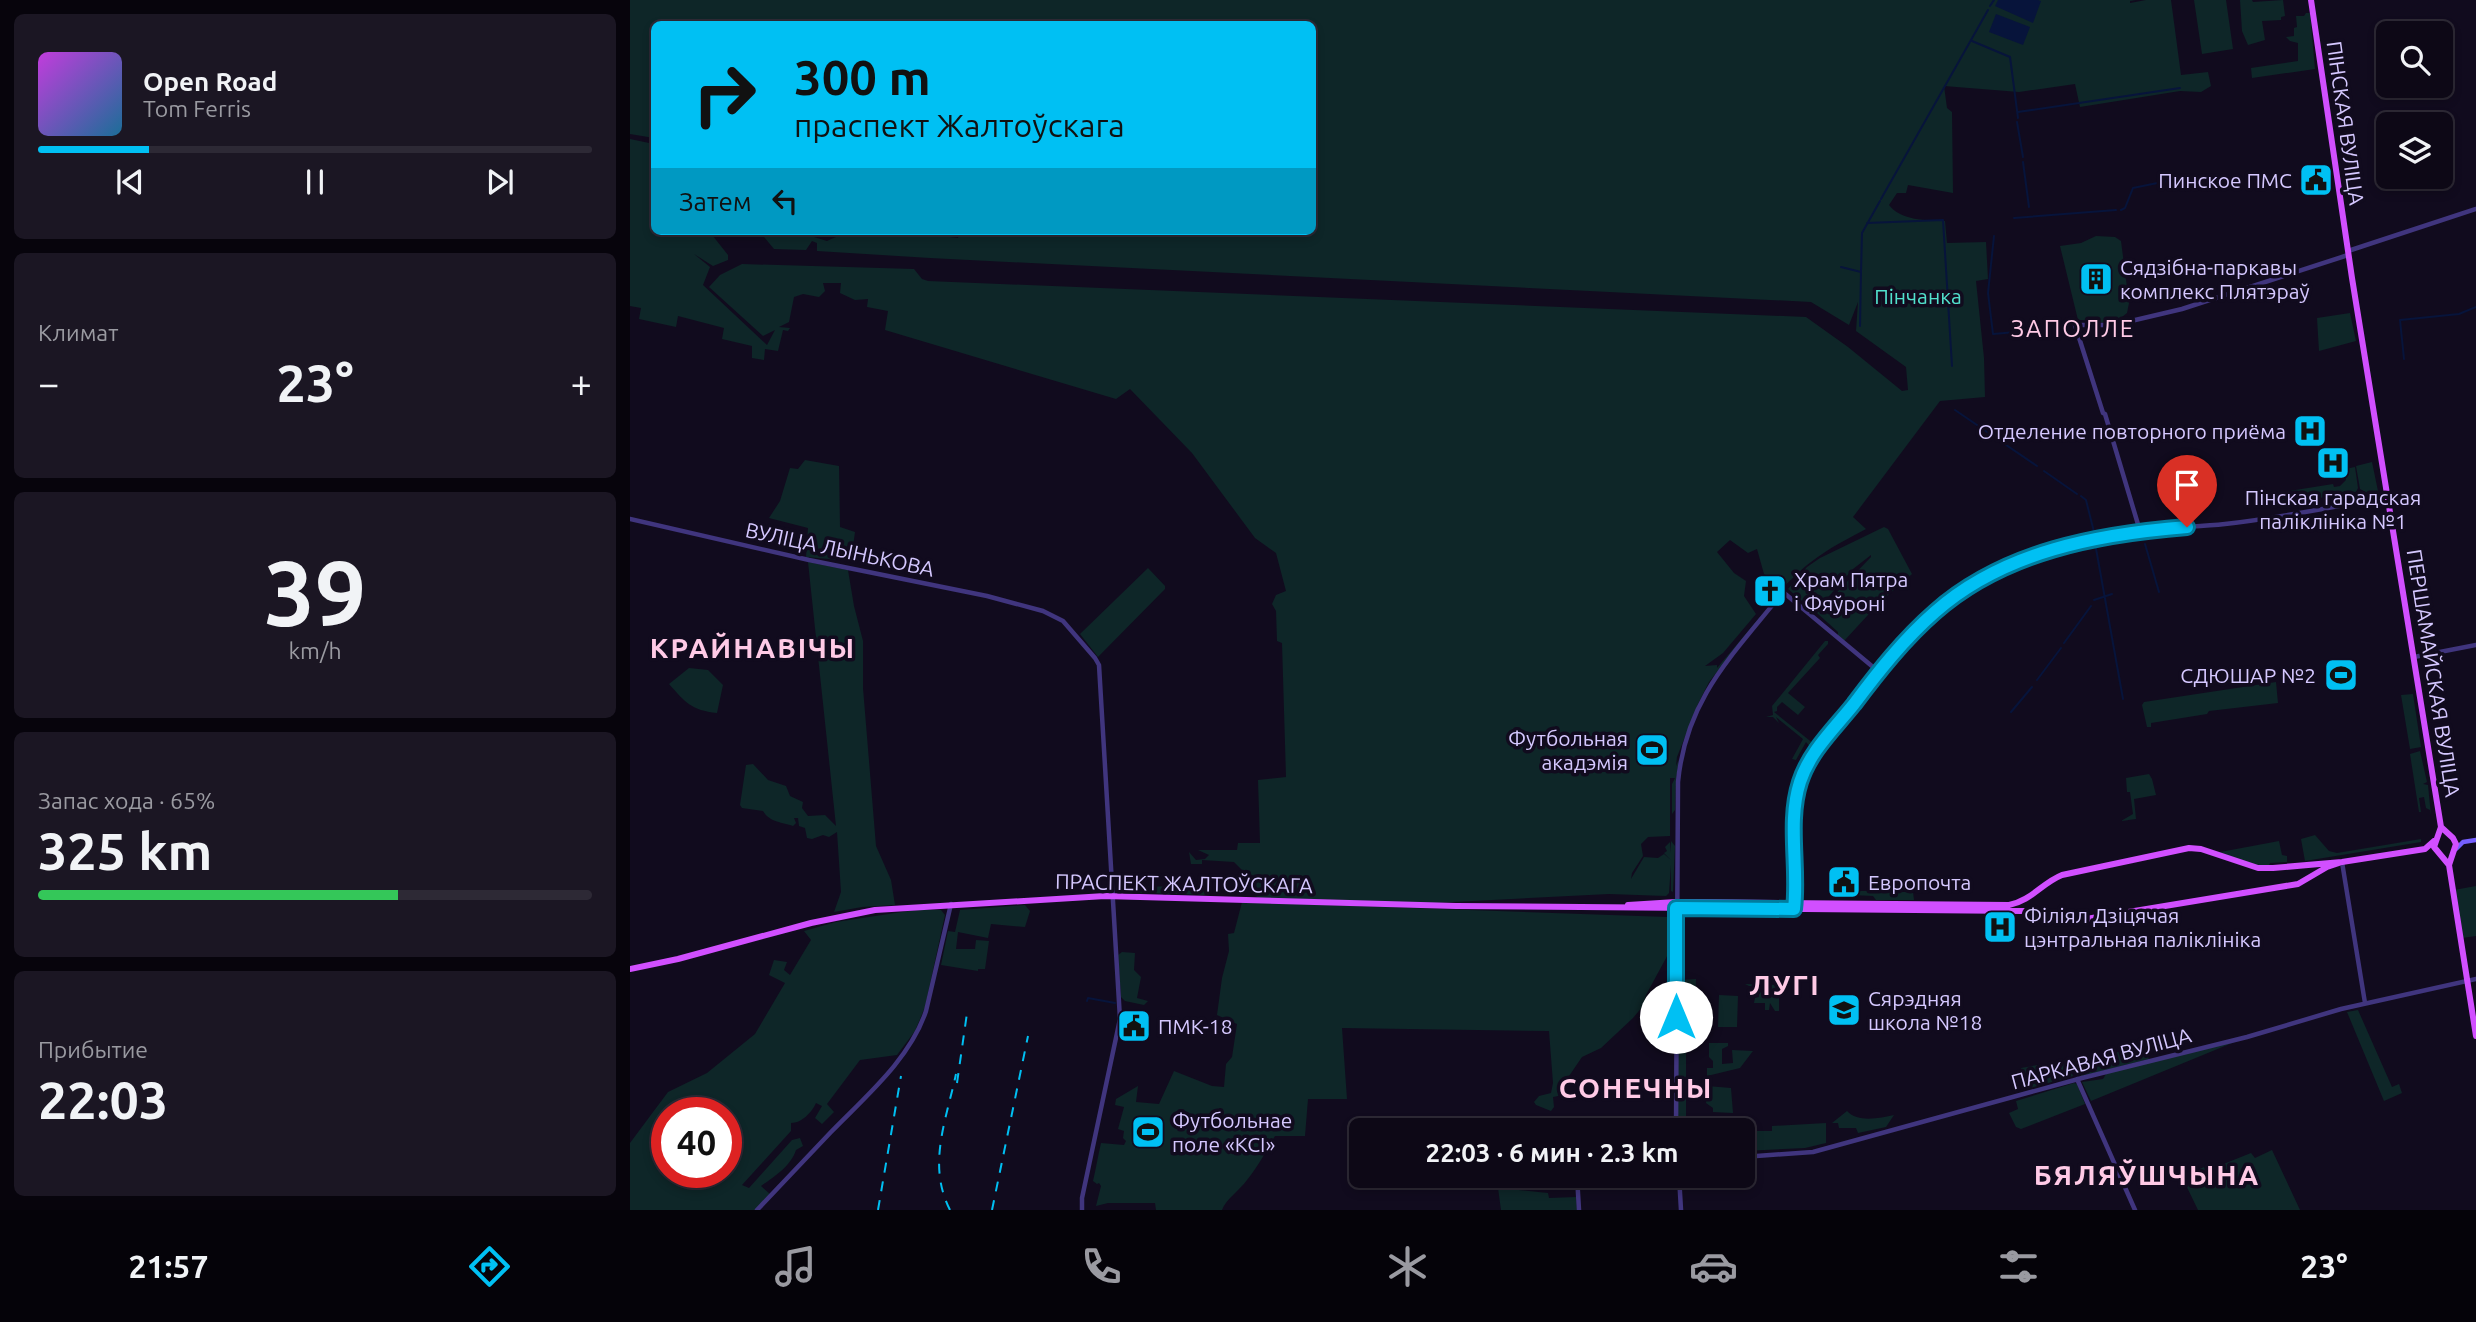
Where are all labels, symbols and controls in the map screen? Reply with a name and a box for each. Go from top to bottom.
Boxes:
map controls [2376,21,2453,189]
button: search [2376,21,2453,98]
street label: ПІНСКАЯ ВУЛІЦА [2323,40,2369,207]
icon: right [679,49,770,140]
text: 300 m [794,49,931,104]
text: Open Road [143,67,277,96]
text: Tom Ferris [143,96,251,121]
text: праспект Жалтоўскага [794,107,1125,143]
button: layers [2376,112,2453,189]
public building icon: Пинское ПМС [2297,161,2335,199]
icon: previous [111,163,149,201]
icon: pause [296,163,334,201]
icon: next [481,163,519,201]
place label: Пинское ПМС [2158,168,2292,192]
icon: left [766,182,804,220]
text: Затем [679,187,752,216]
place label: Сядзібна-паркавы комплекс Плятэраў [2120,255,2310,303]
building icon: Сядзібна-паркавы комплекс Плятэраў [2077,260,2115,298]
park label: Пінчанка [1874,284,1962,308]
district label: ЗАПОЛЛЕ [2011,315,2135,342]
text: Климат [38,320,118,345]
text: 23° [276,354,354,412]
text: − [38,362,59,404]
text: + [571,362,592,404]
hospital icon: Отделение повторного приёма [2291,412,2329,450]
place label: Отделение повторного приёма [1978,419,2286,443]
hospital icon: Пінская гарадская паліклініка №1 [2314,444,2352,482]
pin [2157,455,2217,527]
icon: arrive [2168,466,2206,504]
place label: Пінская гарадская паліклініка №1 [2245,485,2421,533]
street label: ВУЛІЦА ЛЫНЬКОВА [743,517,937,581]
text: 39 [264,541,366,643]
street label: ПЕРШАМАЙСКАЯ ВУЛІЦА [2403,547,2465,799]
place label: Храм Пятра і Фяўроні [1794,567,1908,615]
church icon: Храм Пятра і Фяўроні [1751,572,1789,610]
district label: КРАЙНАВІЧЫ [650,632,856,663]
text: km/h [288,638,342,663]
sports icon: СДЮШАР №2 [2322,656,2360,694]
place label: СДЮШАР №2 [2180,663,2316,687]
place label: Футбольная акадэмія [1508,726,1628,774]
sports icon: Футбольная акадэмія [1633,731,1671,769]
text: Запас хода · 65% [38,788,215,813]
text: 325 km [38,822,212,880]
public building icon: Европочта [1825,863,1863,901]
street label: ПРАСПЕКТ ЖАЛТОЎСКАГА [1055,869,1313,897]
place label: Европочта [1868,870,1971,894]
place label: Філіял Дзіцячая цэнтральная паліклініка [2024,903,2261,951]
hospital icon: Філіял Дзіцячая цэнтральная паліклініка [1981,908,2019,946]
district label: ЛУГІ [1749,969,1821,1000]
position arrow [1639,980,1713,1054]
place label: Сярэдняя школа №18 [1868,986,1982,1034]
school or university icon: Сярэдняя школа №18 [1825,991,1863,1029]
public building icon: ПМК-18 [1115,1007,1153,1045]
place label: ПМК-18 [1158,1014,1233,1038]
street label: ПАРКАВАЯ ВУЛІЦА [2008,1022,2194,1094]
text: Прибытие [38,1037,148,1062]
text: 22:03 [38,1071,168,1129]
district label: СОНЕЧНЫ [1559,1072,1713,1103]
speed limit sign: 40 [651,1097,742,1188]
place label: Футбольнае поле «КСІ» [1172,1108,1292,1156]
sports icon: Футбольнае поле «КСІ» [1129,1113,1167,1151]
text: 22:03 · 6 мин · 2.3 km [1425,1138,1679,1167]
district label: БЯЛЯЎШЧЫНА [2034,1159,2260,1190]
icon: directions [465,1242,514,1291]
icon: music [771,1242,820,1291]
icon: phone [1077,1242,1126,1291]
icon: climate [1383,1242,1432,1291]
icon: car [1689,1242,1738,1291]
icon: filters [1994,1242,2043,1291]
text: 21:57 [128,1248,208,1284]
text: 23° [2300,1248,2348,1284]

